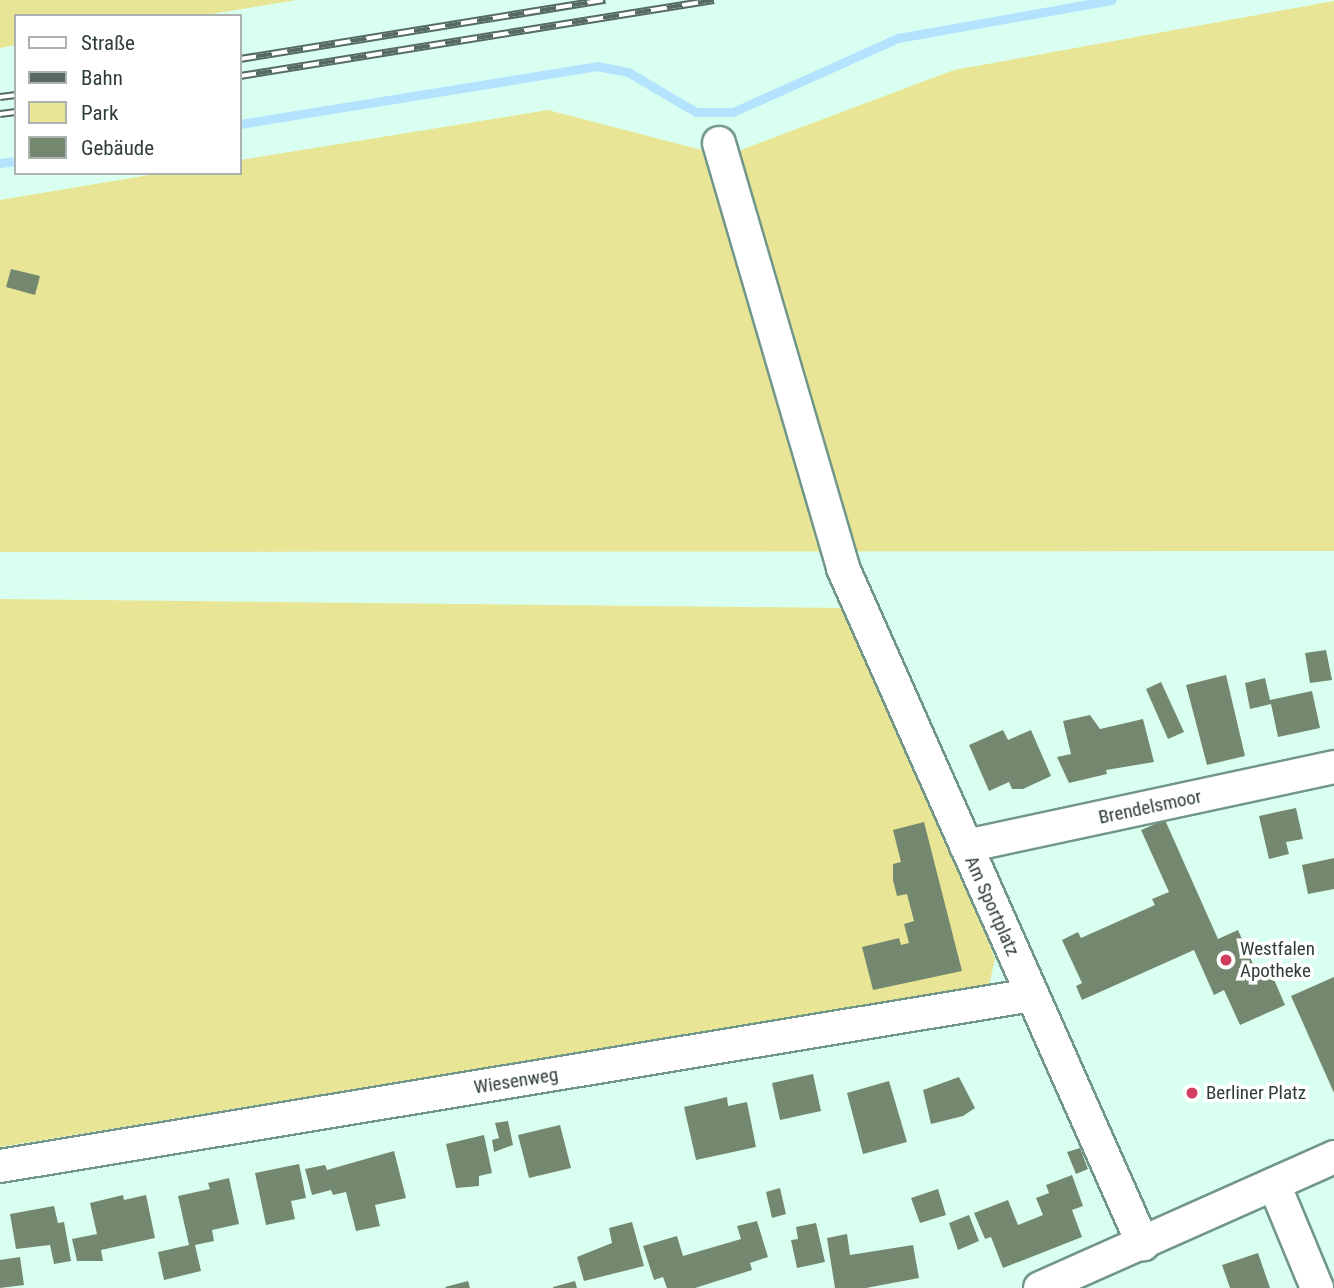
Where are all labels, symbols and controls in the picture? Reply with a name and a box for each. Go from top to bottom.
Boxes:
legend [14,14,242,175]
text: Straße [81,31,135,55]
text: Bahn [81,66,123,90]
text: Park [81,101,118,125]
text: Gebäude [81,136,154,160]
street label: Brendelsmoor [1096,785,1204,829]
street label: Am Sportplatz [960,852,1024,960]
place label: Westfalen Apotheke [1240,938,1315,982]
marker: Westfalen Apotheke [1218,952,1234,968]
street label: Wiesenweg [472,1063,560,1099]
place label: Berliner Platz [1206,1082,1306,1104]
marker: Berliner Platz [1184,1085,1200,1101]

